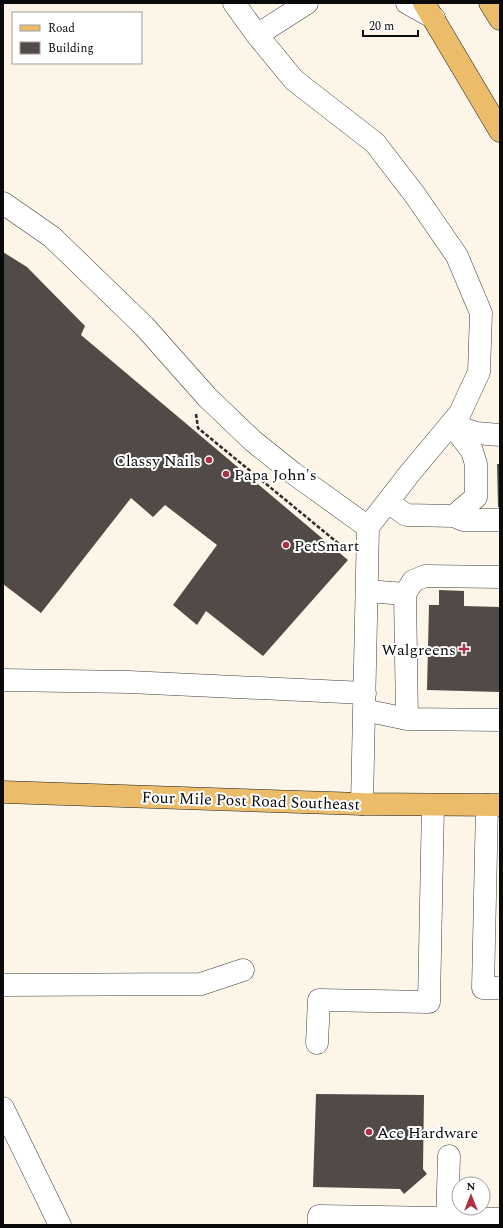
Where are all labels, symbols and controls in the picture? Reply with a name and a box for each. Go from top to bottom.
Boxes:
legend [12,12,142,64]
scale bar [363,12,418,38]
text: 20 m [369,17,394,36]
text: Road [48,19,75,38]
text: Building [48,39,94,58]
place label: Classy Nails [114,449,201,473]
marker: Classy Nails [204,455,214,465]
place label: Papa John's [234,463,317,487]
marker: Papa John's [221,469,231,479]
place label: PetSmart [294,534,360,558]
marker: PetSmart [281,540,291,550]
place label: Walgreens [382,638,456,662]
marker: Walgreens [459,644,469,654]
street label: Four Mile Post Road Southeast [141,785,361,817]
place label: Ace Hardware [377,1121,478,1145]
marker: Ace Hardware [364,1127,374,1137]
north arrow [451,1176,491,1216]
text: N [467,1178,476,1195]

